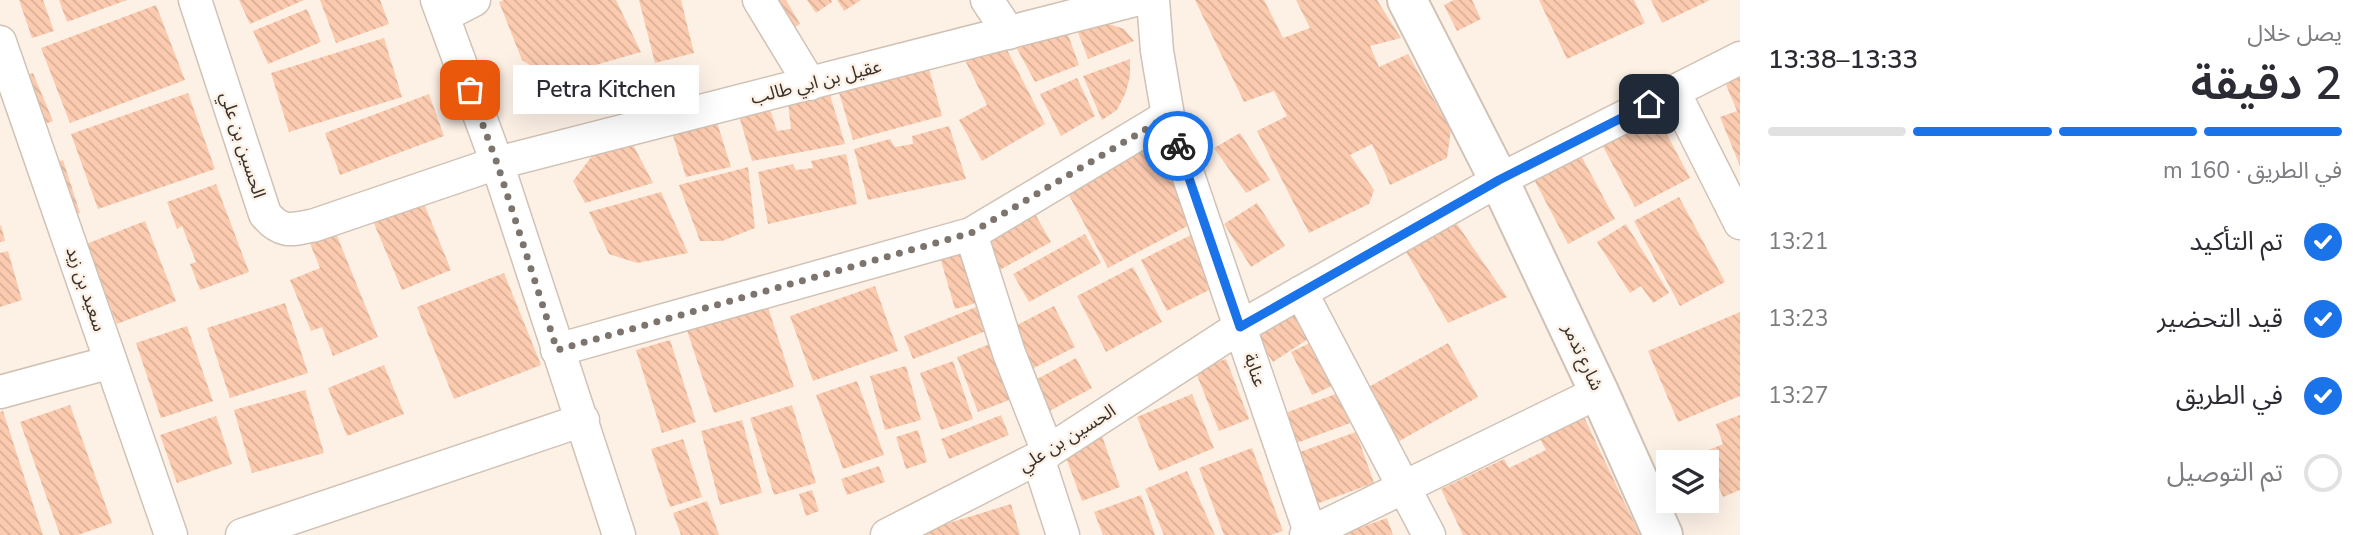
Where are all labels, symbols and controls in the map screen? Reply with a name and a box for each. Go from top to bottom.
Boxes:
text: يصل خلال [2247,18,2342,49]
text: 13:33–13:38 [1768,42,1918,77]
text: 2 دقيقة [2191,52,2342,115]
street label: عقيل بن ابي طالب [748,54,884,111]
pin [440,60,500,120]
callout: Petra Kitchen [512,66,698,114]
icon: bag [451,71,489,109]
text: Petra Kitchen [536,74,676,105]
pin [1619,74,1679,134]
icon: home [1630,85,1668,123]
street label: الحسين بن علي [213,89,271,202]
courier [1143,111,1213,181]
icon: bike [1159,127,1197,165]
text: في الطريق · 160 m [2163,155,2342,186]
icon: check [2304,223,2342,261]
text: تم التأكيد [2190,224,2283,259]
text: 13:21 [1768,226,1828,257]
street label: سعيد بن زيد [60,243,112,335]
icon: check [2304,300,2342,338]
text: قيد التحضير [2157,301,2283,336]
text: 13:23 [1768,303,1828,334]
street label: شارع تدمر [1555,319,1609,395]
street label: عنابة [1238,350,1272,390]
icon: check [2304,377,2342,415]
text: في الطريق [2176,378,2283,413]
text: 13:27 [1768,380,1828,411]
street label: الحسين بن علي [1014,399,1121,478]
map controls [1656,450,1719,513]
button: layers [1656,450,1719,513]
text: تم التوصيل [2167,455,2283,490]

